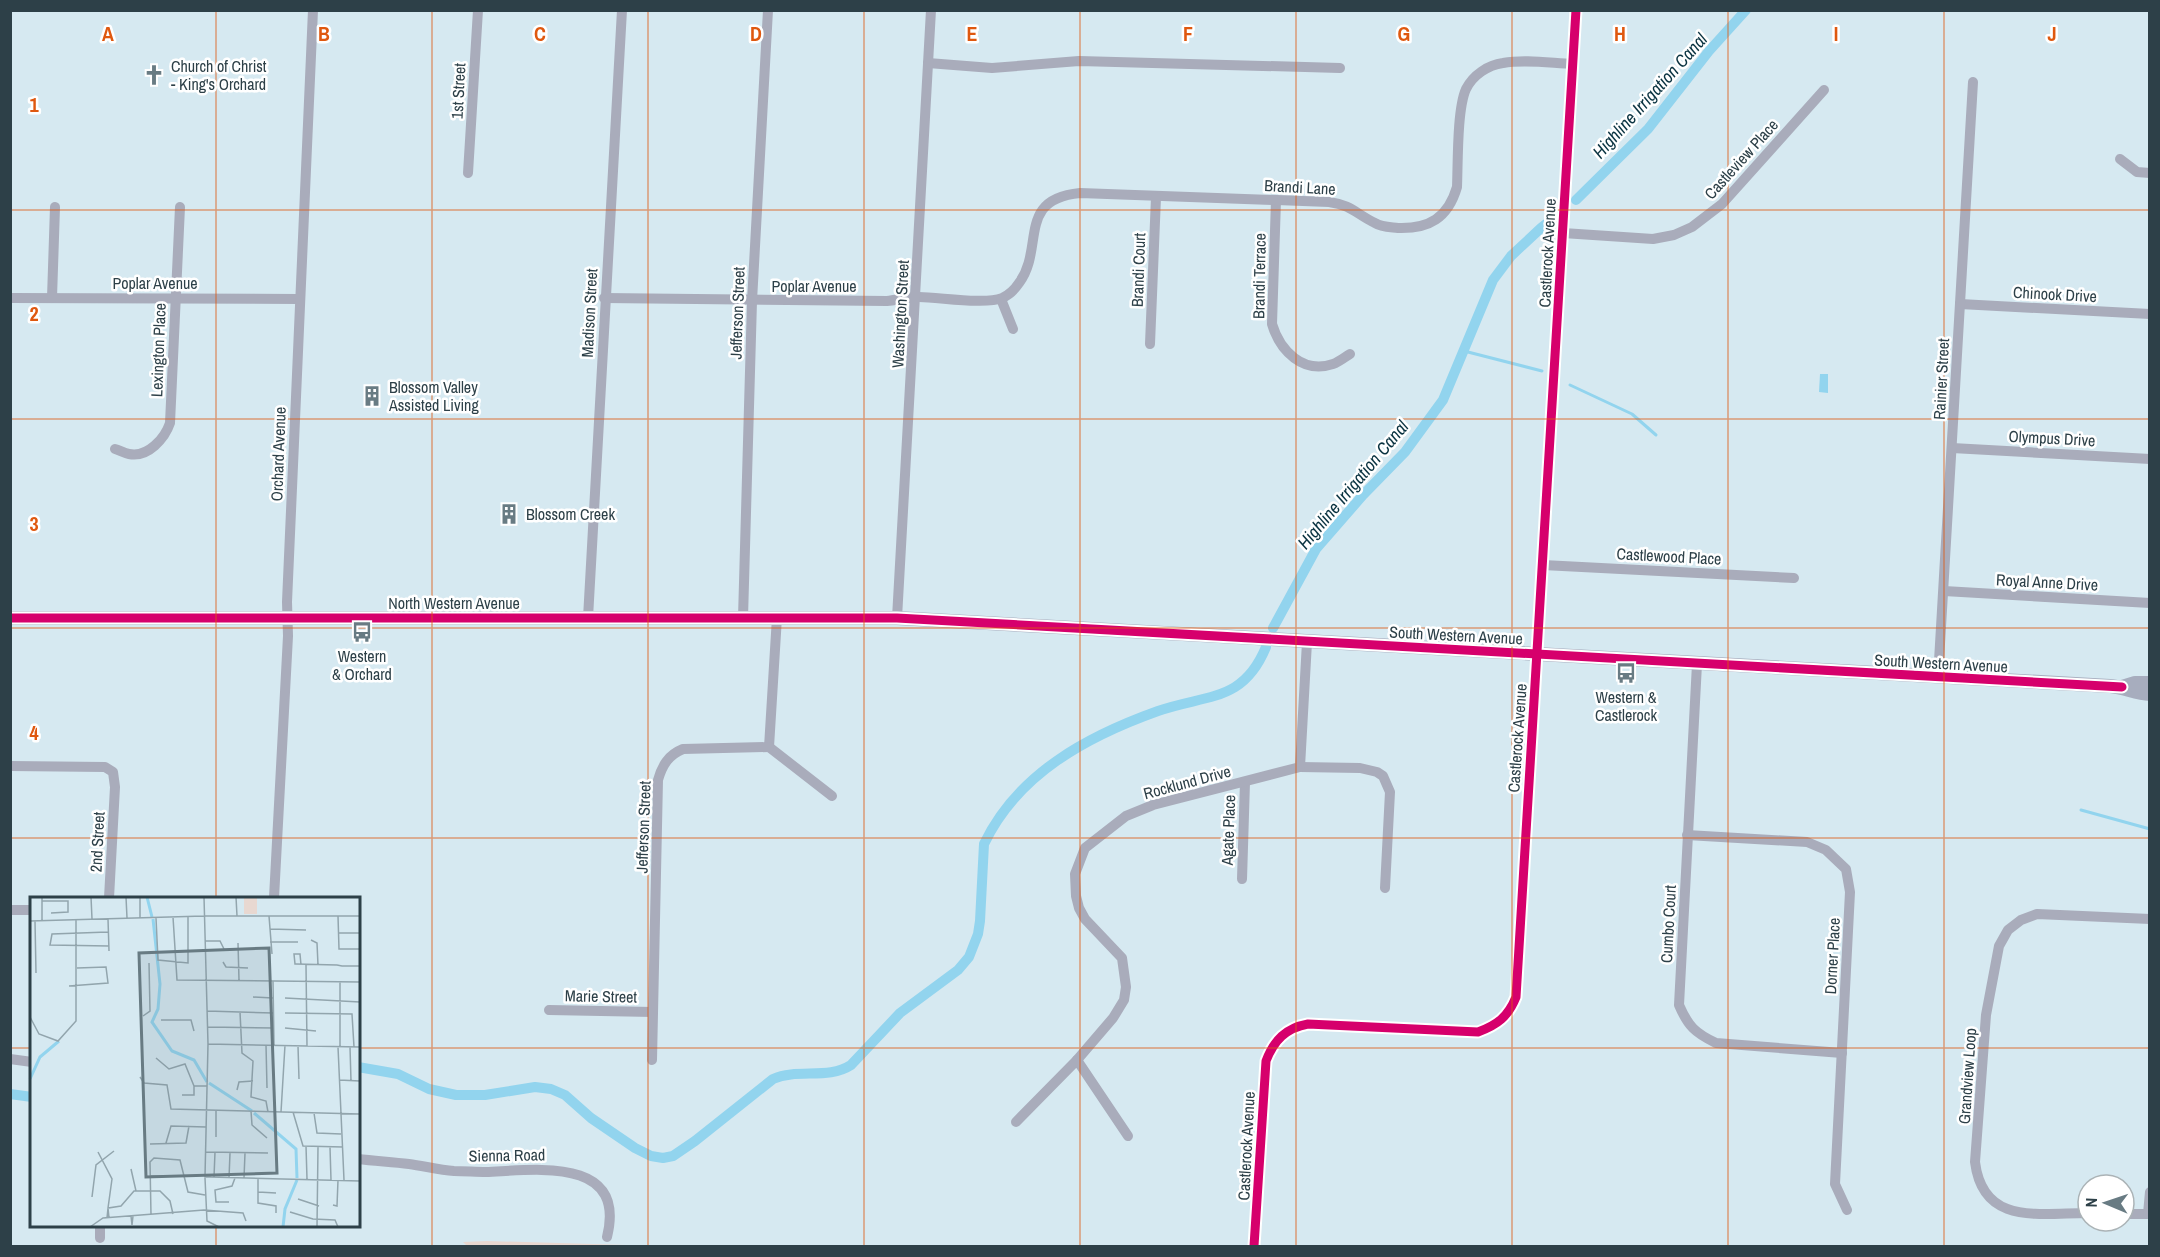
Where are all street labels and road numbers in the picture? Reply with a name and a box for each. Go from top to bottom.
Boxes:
street label: 1st Street [446,62,470,120]
street label: Castleview Place [1699,114,1783,204]
street label: Brandi Lane [1264,174,1336,200]
street label: Castlerock Avenue [1533,198,1561,308]
street label: Brandi Court [1126,232,1150,308]
street label: Brandi Terrace [1247,233,1271,319]
street label: Washington Street [886,259,914,369]
street label: Jefferson Street [724,266,750,360]
street label: Madison Street [576,268,602,358]
street label: Poplar Avenue [112,272,198,294]
street label: Poplar Avenue [771,275,857,297]
street label: Chinook Drive [2013,281,2097,307]
street label: Lexington Place [145,303,171,397]
street label: Rainier Street [1928,337,1954,420]
street label: Orchard Avenue [265,406,291,502]
street label: Olympus Drive [2008,425,2096,451]
street label: Castlewood Place [1616,542,1722,570]
street label: Royal Anne Drive [1995,568,2099,596]
street label: North Western Avenue [388,592,520,614]
street label: South Western Avenue [1389,621,1523,649]
street label: South Western Avenue [1874,649,2008,677]
street label: Castlerock Avenue [1502,683,1532,793]
street label: Rocklund Drive [1141,760,1233,804]
street label: Jefferson Street [630,780,656,874]
street label: Agate Place [1216,794,1240,867]
street label: 2nd Street [84,811,110,873]
street label: Cumbo Court [1655,884,1681,964]
street label: Dorner Place [1819,917,1845,995]
street label: Marie Street [565,984,638,1008]
street label: Grandview Loop [1953,1027,1981,1125]
street label: Castlerock Avenue [1232,1091,1260,1201]
street label: Sienna Road [469,1143,545,1167]

